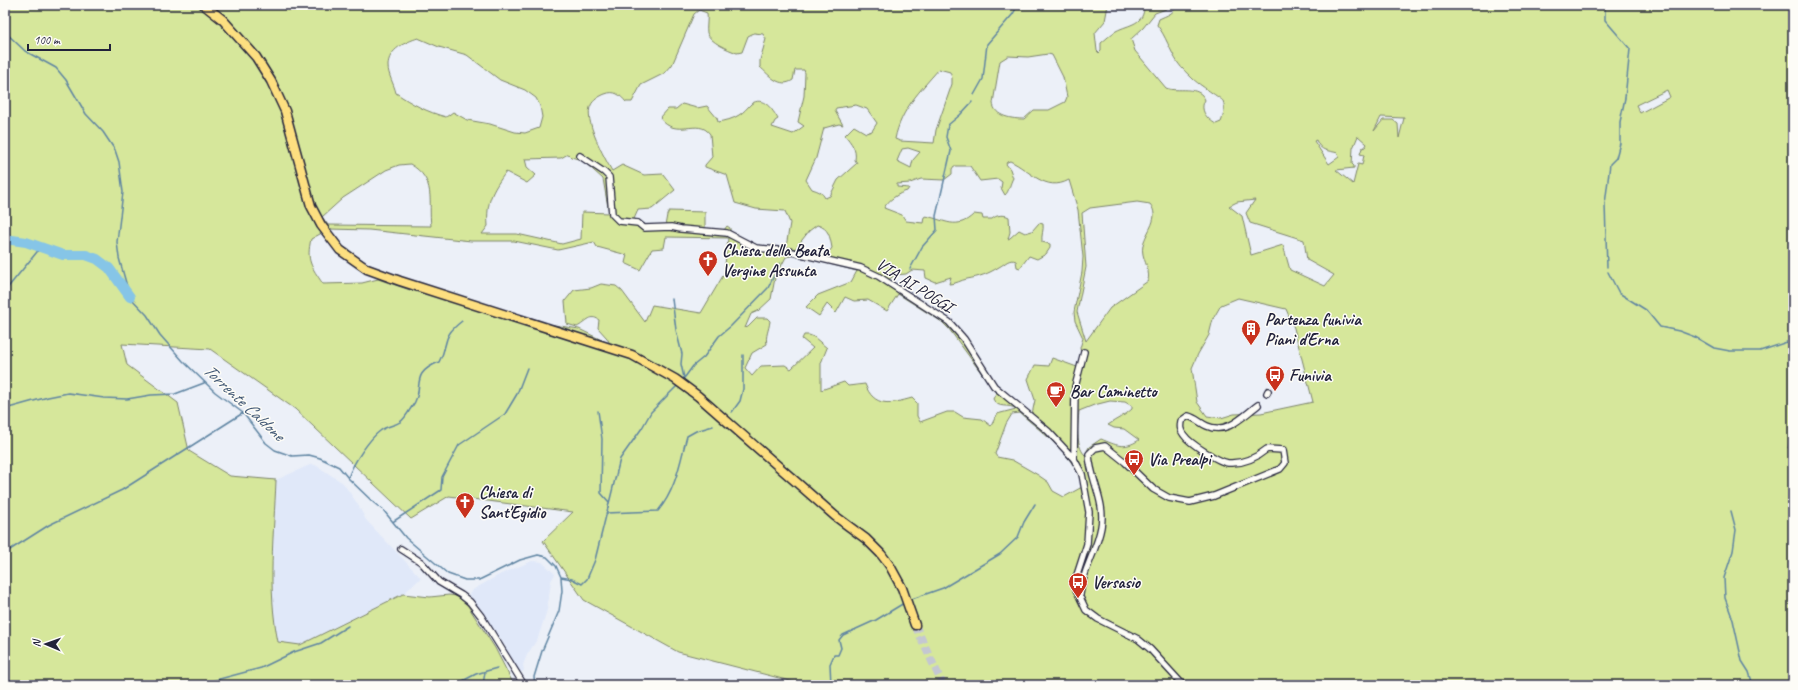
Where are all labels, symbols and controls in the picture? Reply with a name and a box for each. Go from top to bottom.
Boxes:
scale bar [28,26,110,52]
text: 100 m [34,32,61,48]
place label: Chiesa della Beata Vergine Assunta [722,240,831,281]
church icon: Chiesa della Beata Vergine Assunta [697,249,719,277]
street label: VIA AI POGGI [872,253,960,319]
place label: Partenza funivia Piani d'Erna [1265,309,1362,350]
building icon: Partenza funivia Piani d'Erna [1240,318,1262,346]
water label: Torrente Caldone [199,359,291,447]
bus stop icon: Funivia [1264,364,1286,392]
place label: Funivia [1289,365,1332,386]
cafe icon: Bar Caminetto [1045,380,1067,408]
place label: Bar Caminetto [1070,381,1158,402]
bus stop icon: Via Prealpi [1123,448,1145,476]
place label: Via Prealpi [1148,449,1213,470]
place label: Chiesa di Sant'Egidio [479,482,547,523]
church icon: Chiesa di Sant'Egidio [454,491,476,519]
bus stop icon: Versasio [1067,571,1089,599]
place label: Versasio [1092,572,1142,593]
north arrow [26,624,66,664]
text: N [29,638,43,647]

